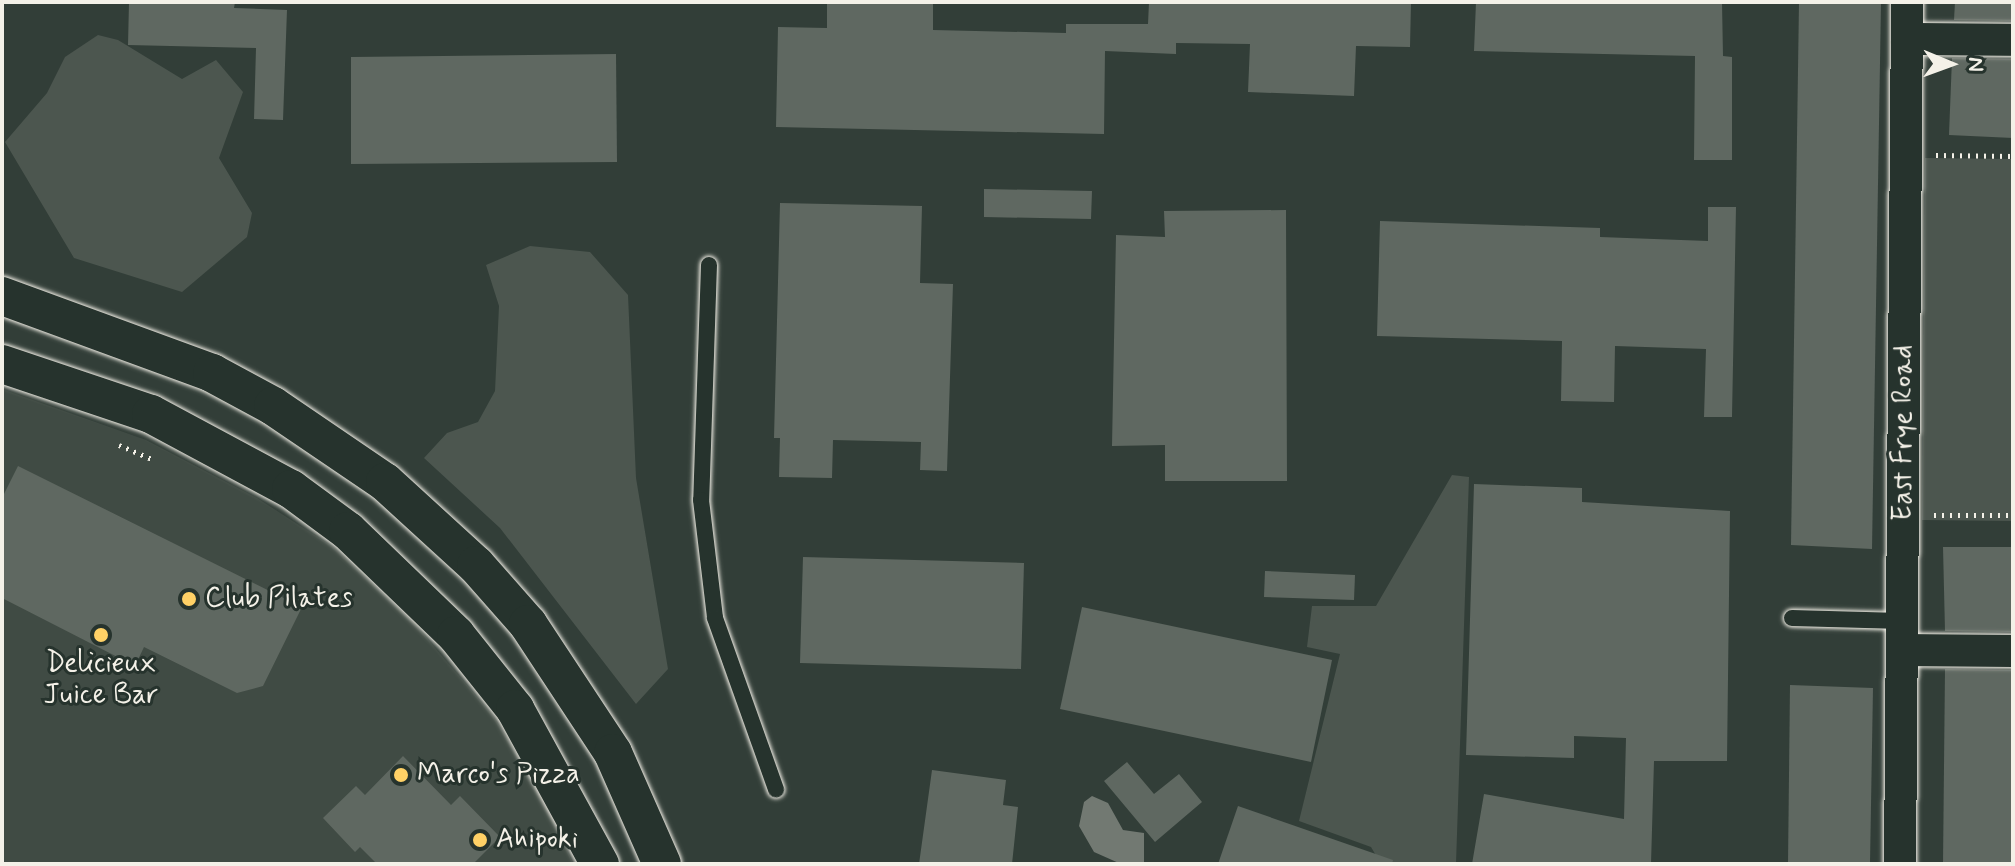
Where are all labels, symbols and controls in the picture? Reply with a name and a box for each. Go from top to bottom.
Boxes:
north arrow [1911,24,1991,104]
text: N [1961,57,1989,72]
street label: East Frye Road [1887,346,1921,520]
place label: Club Pilates [205,582,347,616]
marker: Club Pilates [180,590,198,608]
marker: Delicieux Juice Bar [92,626,110,644]
place label: Delicieux Juice Bar [44,647,158,713]
place label: Marco's Pizza [417,758,581,792]
marker: Marco's Pizza [392,766,410,784]
place label: Ahipoki [496,823,578,857]
marker: Ahipoki [471,831,489,849]

